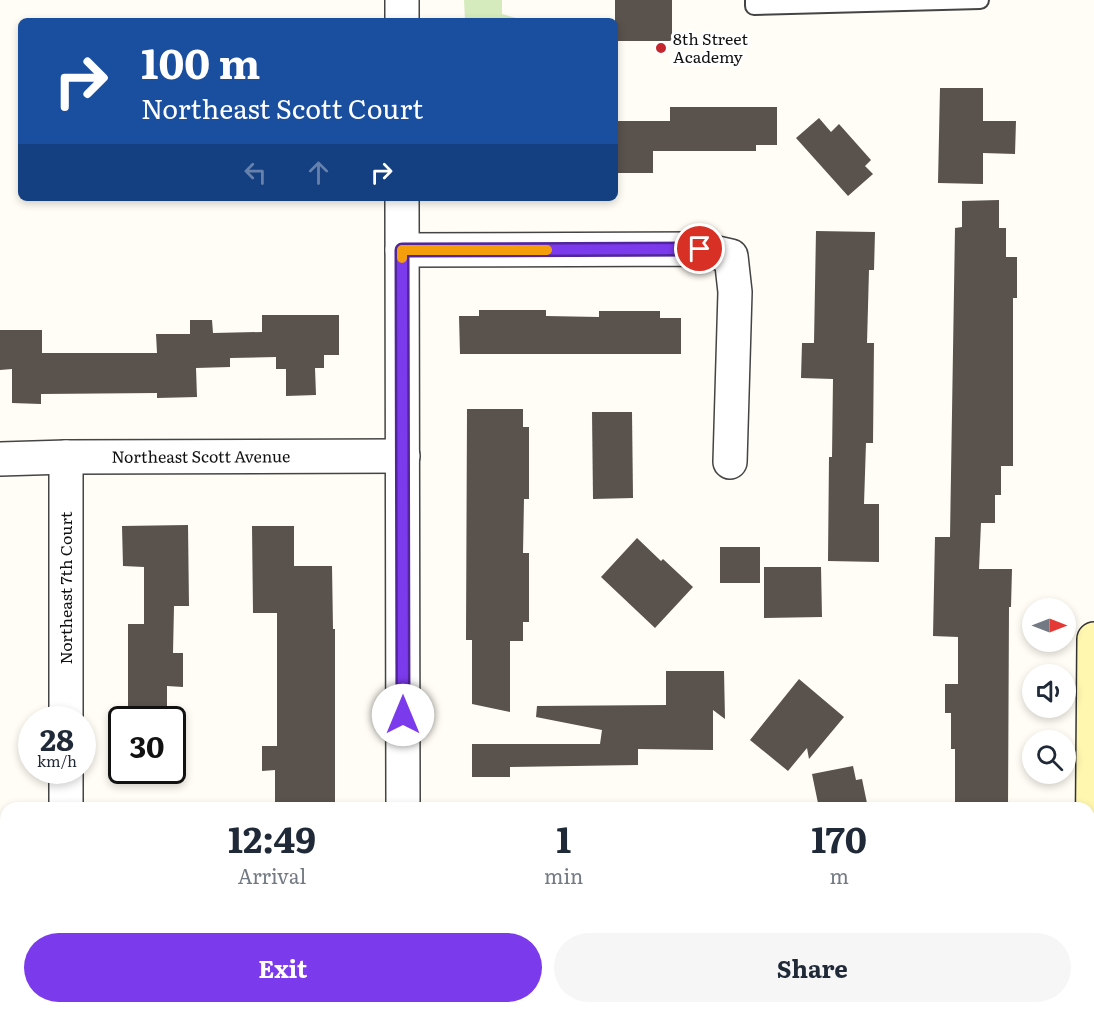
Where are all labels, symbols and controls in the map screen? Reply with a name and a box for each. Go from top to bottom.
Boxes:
place label: 8th Street Academy [673,26,748,68]
text: 100 m [141,30,260,92]
marker: 8th Street Academy [654,41,668,55]
icon: right [42,42,120,120]
text: Northeast Scott Court [141,87,423,127]
icon: left [239,156,272,189]
icon: ahead [302,156,335,189]
icon: right [365,156,398,189]
pin [674,223,725,274]
icon: arrive [683,232,716,265]
street label: Northeast Scott Avenue [112,443,290,468]
street label: Northeast 7th Court [53,511,77,664]
north arrow [1022,598,1076,652]
map controls [1022,598,1076,784]
button: sound [1022,664,1076,718]
position arrow [371,683,435,747]
speed limit sign: 30 [108,706,186,784]
text: 28 [40,716,74,760]
button: search [1022,730,1076,784]
text: km/h [37,749,77,772]
text: 12:49 [228,811,316,864]
text: 1 [556,811,571,864]
text: 170 [811,811,867,864]
text: Arrival [238,860,306,890]
text: min [544,860,583,890]
text: m [829,860,849,890]
button: Exit [24,933,542,1002]
button: Share [554,933,1071,1002]

